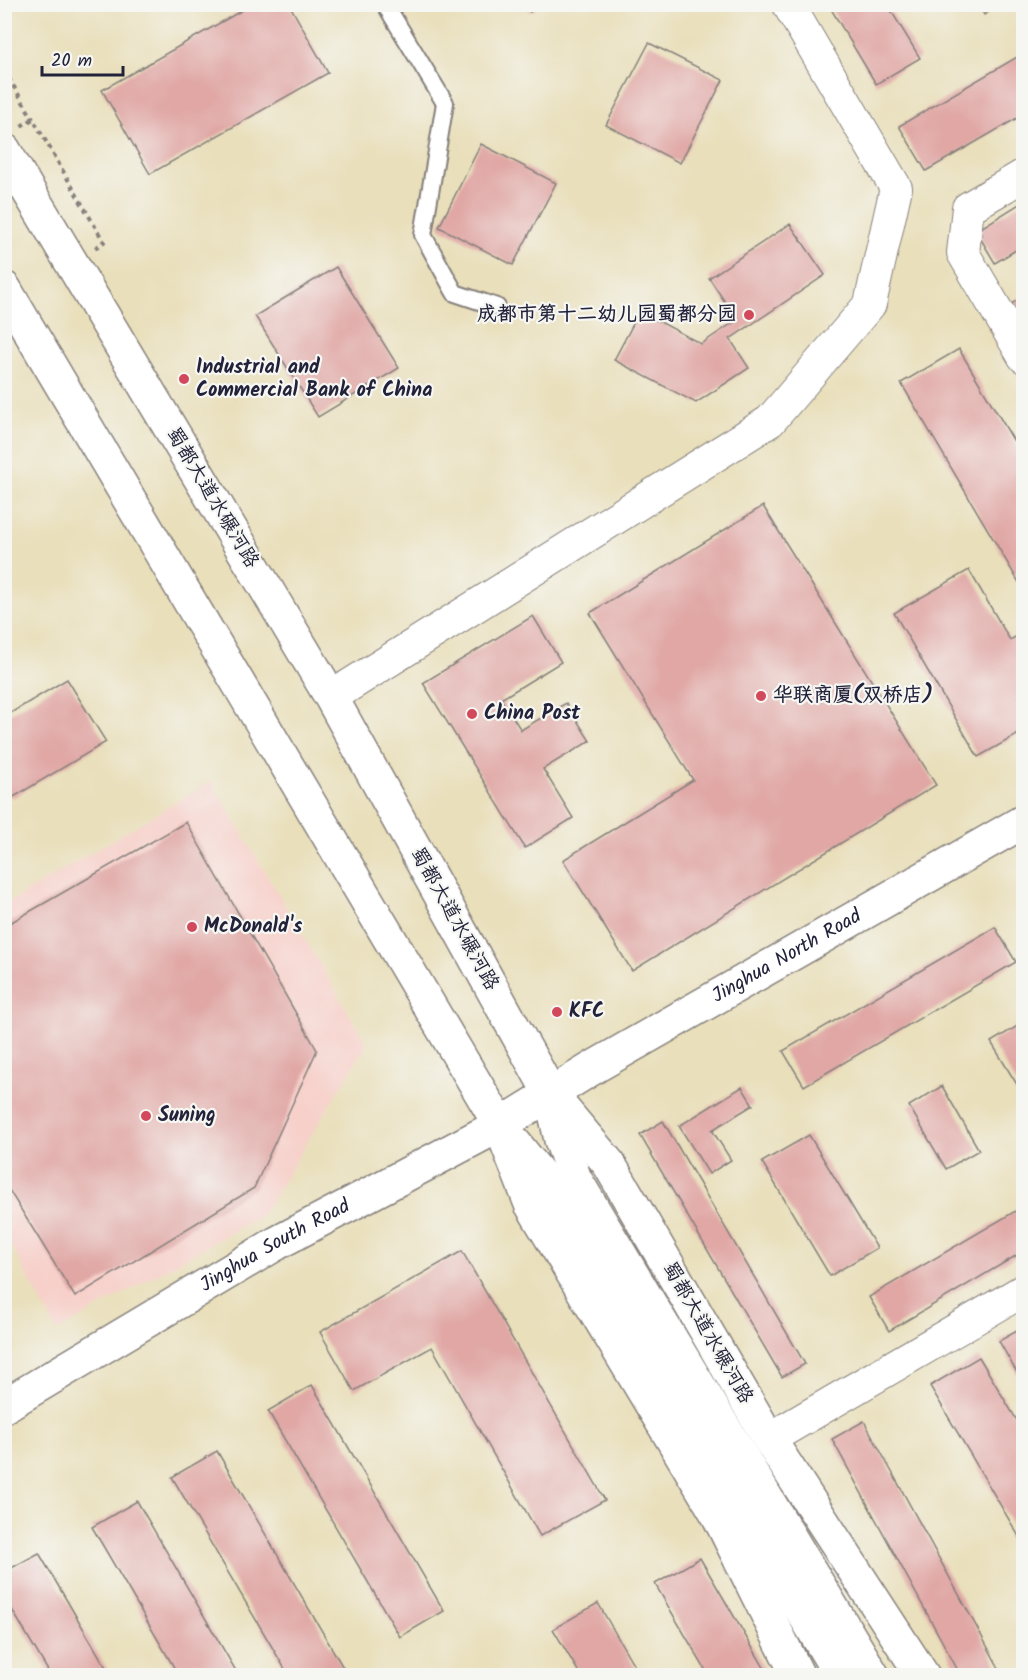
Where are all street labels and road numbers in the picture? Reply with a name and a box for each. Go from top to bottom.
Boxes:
street label: 蜀都大道水碾河路 [157,421,267,576]
street label: 蜀都大道水碾河路 [401,841,507,998]
street label: Jinghua North Road [706,901,869,1012]
street label: Jinghua South Road [194,1190,357,1301]
street label: 蜀都大道水碾河路 [653,1256,761,1411]

